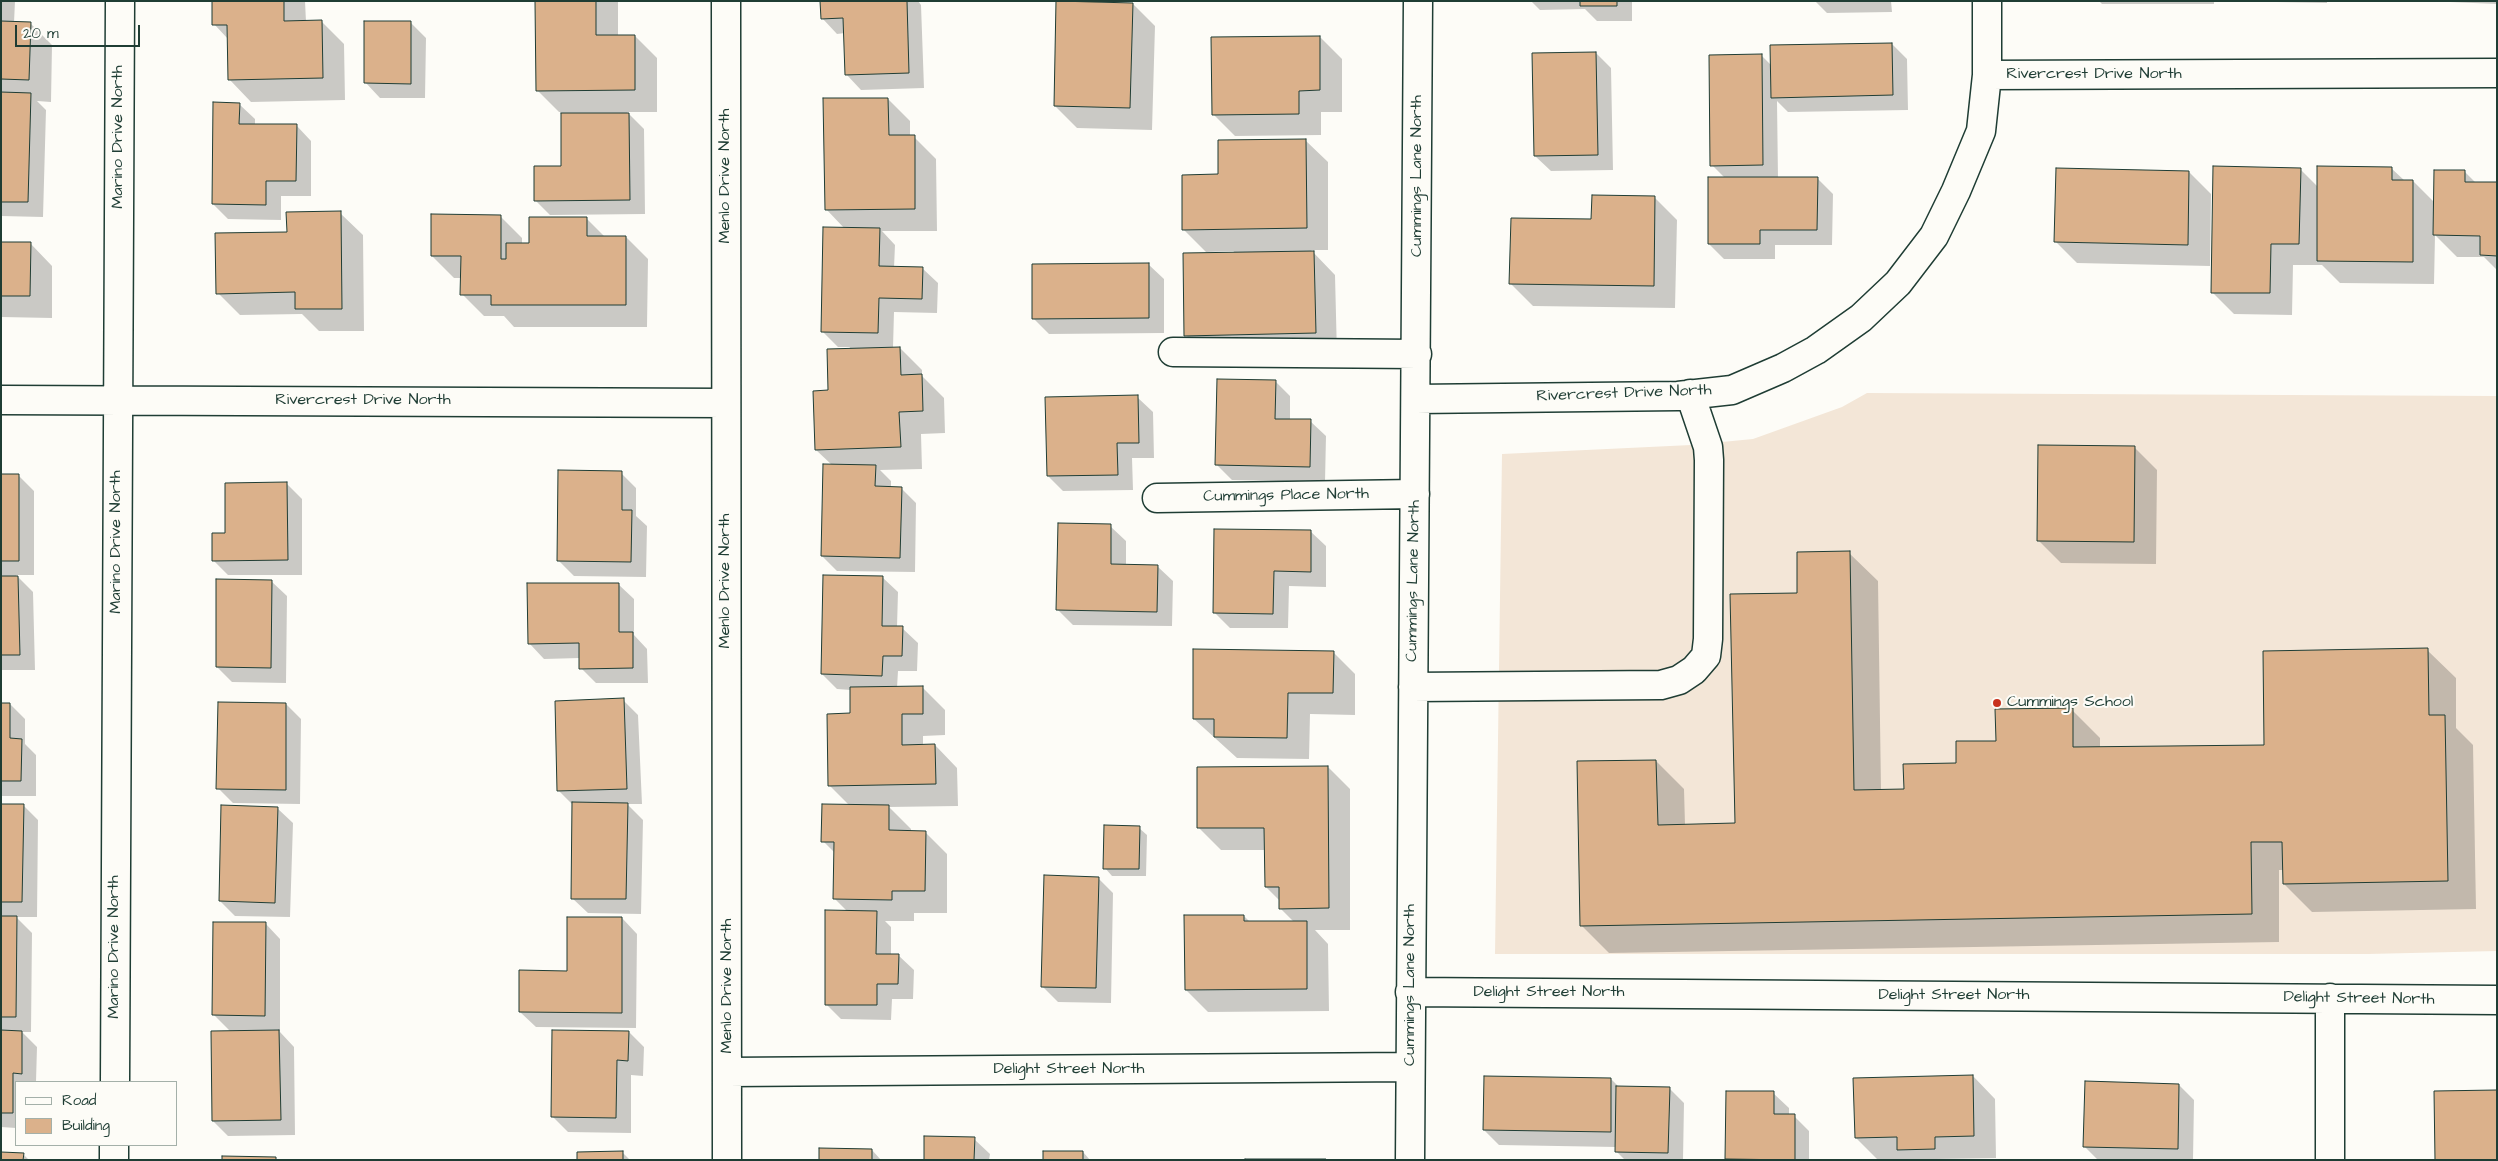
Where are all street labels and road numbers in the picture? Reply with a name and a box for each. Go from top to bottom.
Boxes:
street label: Marino Drive North [109,65,129,209]
street label: Rivercrest Drive North [2006,65,2182,85]
street label: Cummings Lane North [1408,95,1428,257]
street label: Menlo Drive North [716,108,736,244]
street label: Rivercrest Drive North [1536,381,1712,407]
street label: Rivercrest Drive North [275,391,451,411]
street label: Marino Drive North [107,470,127,614]
street label: Cummings Place North [1203,485,1369,507]
street label: Cummings Lane North [1403,500,1425,662]
street label: Menlo Drive North [716,513,736,649]
street label: Marino Drive North [105,875,125,1019]
street label: Cummings Lane North [1401,904,1421,1066]
street label: Menlo Drive North [718,918,738,1054]
street label: Delight Street North [1473,983,1625,1003]
street label: Delight Street North [1878,986,2030,1006]
street label: Delight Street North [2283,988,2435,1010]
street label: Delight Street North [993,1060,1145,1080]

